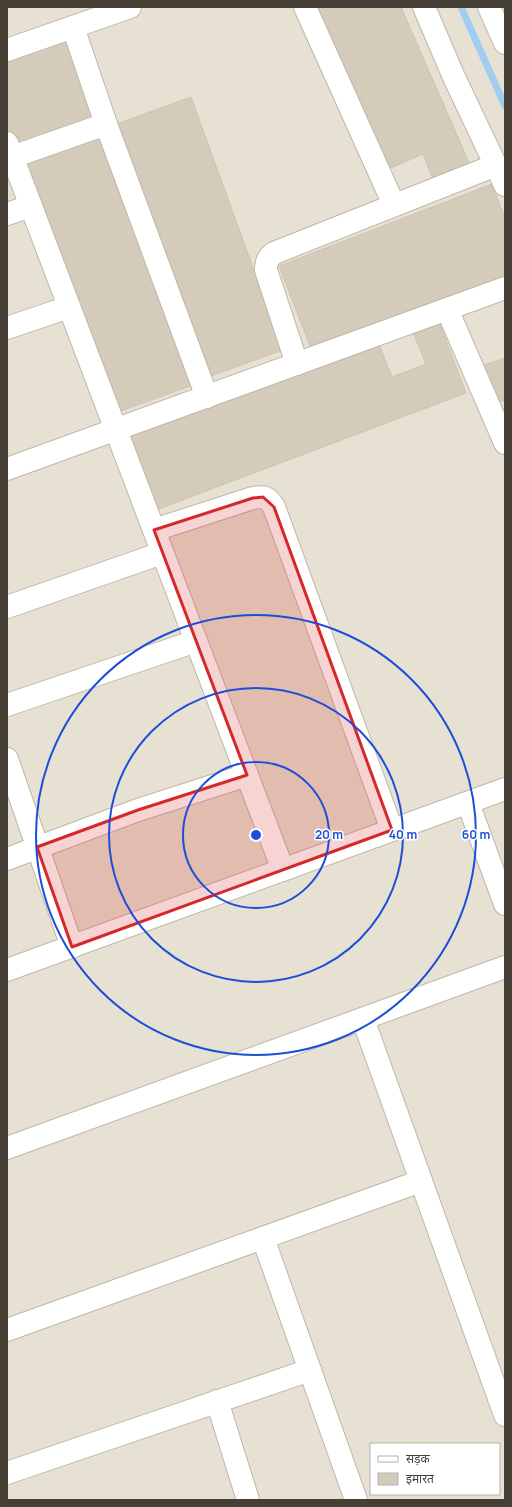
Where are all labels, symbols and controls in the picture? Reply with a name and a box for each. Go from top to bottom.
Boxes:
text: 20 m [315,826,343,843]
text: 40 m [389,826,417,843]
text: 60 m [462,826,490,843]
centre of rings [249,828,263,842]
legend [370,1443,500,1495]
text: सड़क [406,1450,431,1467]
text: इमारत [406,1470,435,1487]

